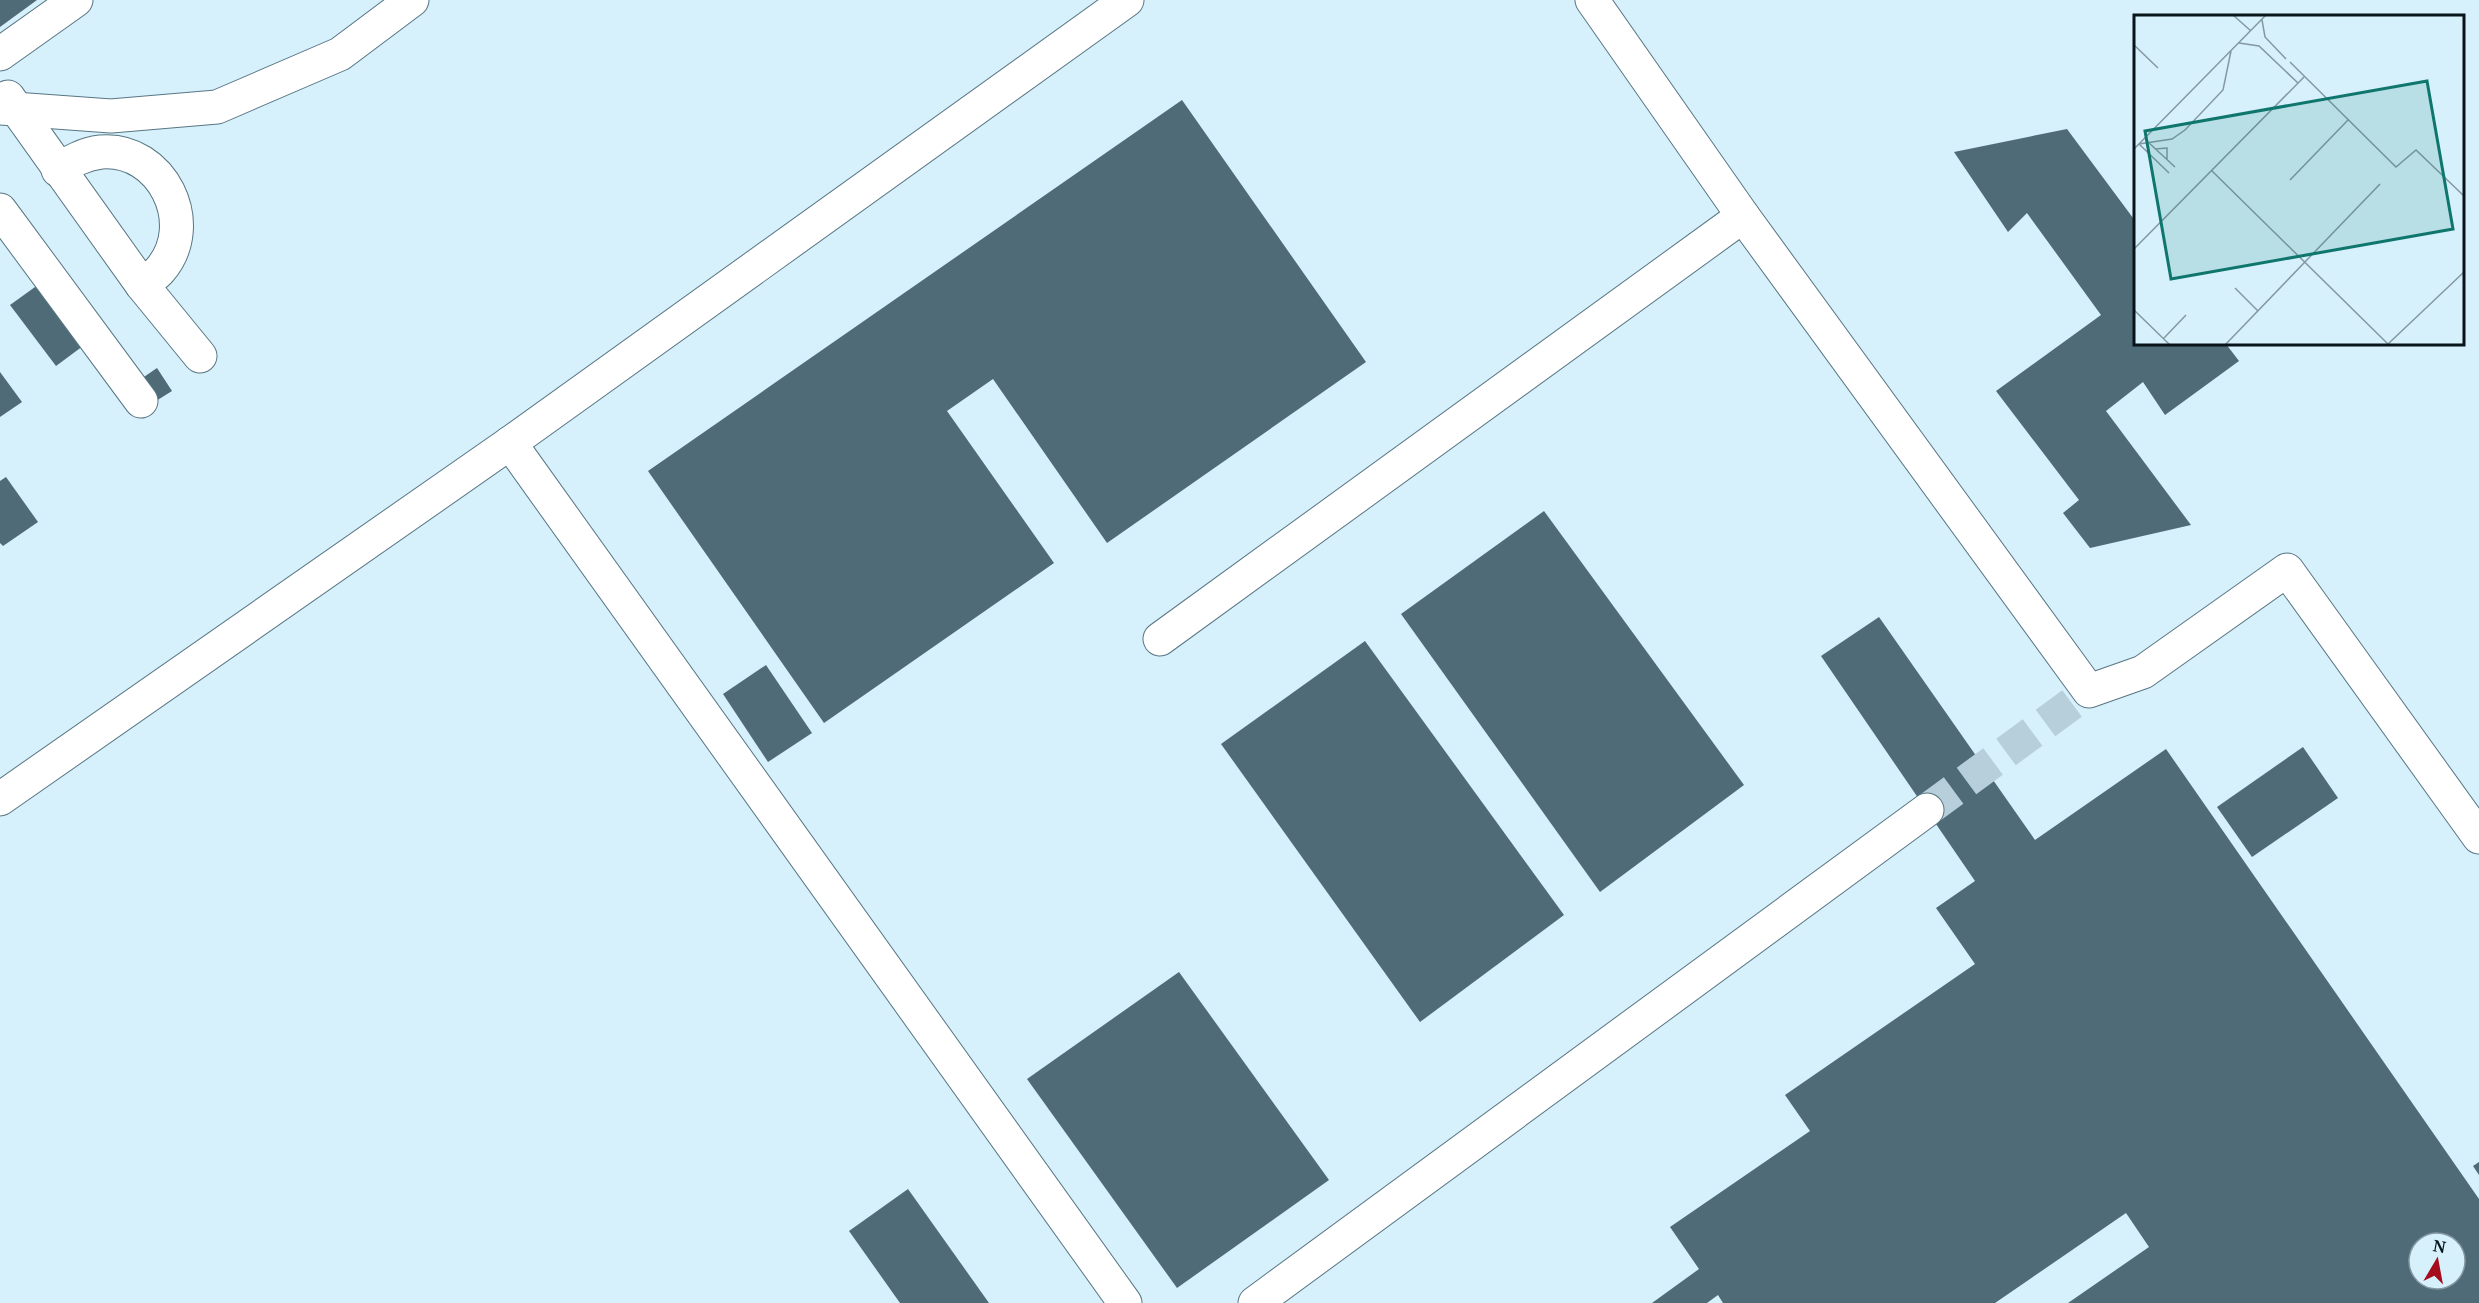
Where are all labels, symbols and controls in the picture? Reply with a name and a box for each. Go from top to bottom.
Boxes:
inset map [2134,15,2464,345]
north arrow [2407,1231,2467,1291]
text: N [2431,1234,2448,1258]

